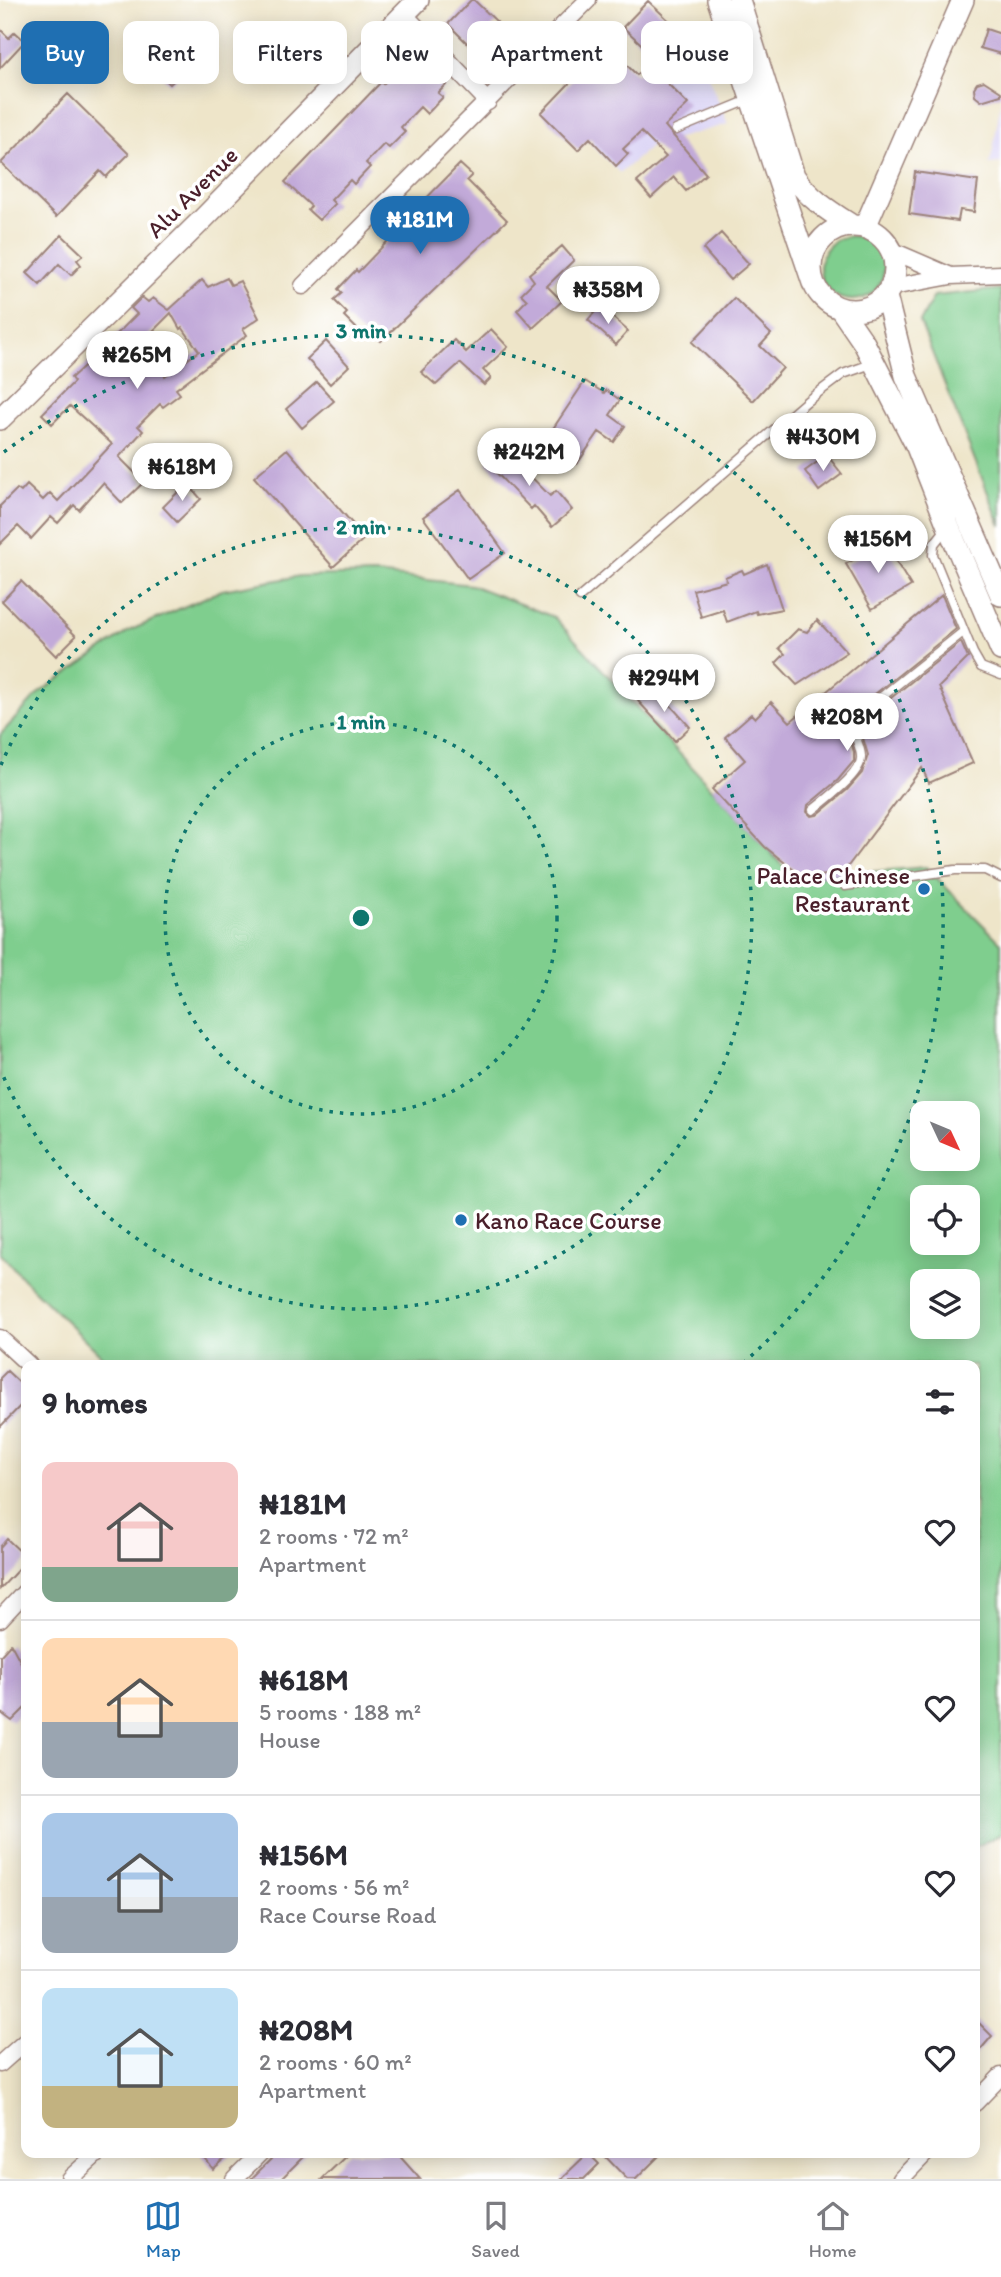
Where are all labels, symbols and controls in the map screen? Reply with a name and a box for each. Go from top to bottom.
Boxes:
chip: Buy [21,21,109,84]
chip: Rent [123,21,219,84]
chip: Filters [233,21,347,84]
chip: New [361,21,453,84]
chip: Apartment [467,21,627,84]
chip: House [641,21,753,84]
street label: Alu Avenue [140,140,244,244]
pin: ₦181M [371,196,469,256]
text: ₦181M [386,205,454,233]
pin: ₦358M [559,266,657,326]
text: ₦358M [573,275,643,303]
text: 3 min [336,318,387,343]
pin: ₦265M [88,332,186,391]
text: ₦265M [102,340,172,368]
pin: ₦430M [774,414,872,473]
text: ₦430M [786,422,860,450]
pin: ₦242M [480,428,578,488]
text: ₦242M [493,437,565,465]
pin: ₦618M [133,444,231,503]
text: ₦618M [148,452,216,480]
text: 2 min [336,514,387,539]
pin: ₦156M [829,516,927,575]
text: ₦156M [844,524,912,552]
pin: ₦294M [615,654,713,714]
text: ₦294M [628,663,700,691]
pin: ₦208M [798,694,896,753]
text: ₦208M [811,702,883,730]
text: 1 min [337,709,386,734]
place label: Palace Chinese Restaurant [757,861,910,918]
marker: Palace Chinese Restaurant [916,881,932,897]
centre of rings [349,906,373,930]
north arrow [910,1101,980,1171]
map controls [910,1101,980,1339]
button: locate [910,1185,980,1255]
place label: Kano Race Course [475,1206,662,1235]
marker: Kano Race Course [453,1212,469,1228]
button: layers [910,1269,980,1339]
icon: filters [921,1383,959,1421]
text: 9 homes [42,1384,148,1421]
text: ₦181M [259,1485,347,1522]
icon: home [98,1490,182,1574]
icon: heart [921,1513,959,1551]
text: 2 rooms · 72 m² [259,1522,409,1550]
text: Apartment [259,1550,366,1578]
text: ₦618M [259,1661,349,1698]
icon: home [98,1666,182,1750]
icon: heart [921,1689,959,1727]
text: 5 rooms · 188 m² [259,1698,421,1726]
text: House [259,1726,321,1754]
text: ₦156M [259,1836,348,1873]
icon: home [98,1841,182,1925]
icon: heart [921,1864,959,1902]
text: 2 rooms · 56 m² [259,1873,410,1901]
text: Race Course Road [259,1901,436,1929]
text: ₦208M [259,2011,353,2048]
icon: home [98,2016,182,2100]
icon: heart [921,2039,959,2077]
text: 2 rooms · 60 m² [259,2048,412,2076]
text: Apartment [259,2076,366,2104]
tab: Map [144,2197,182,2262]
tab: Saved [471,2197,520,2262]
tab: Home [809,2197,857,2262]

